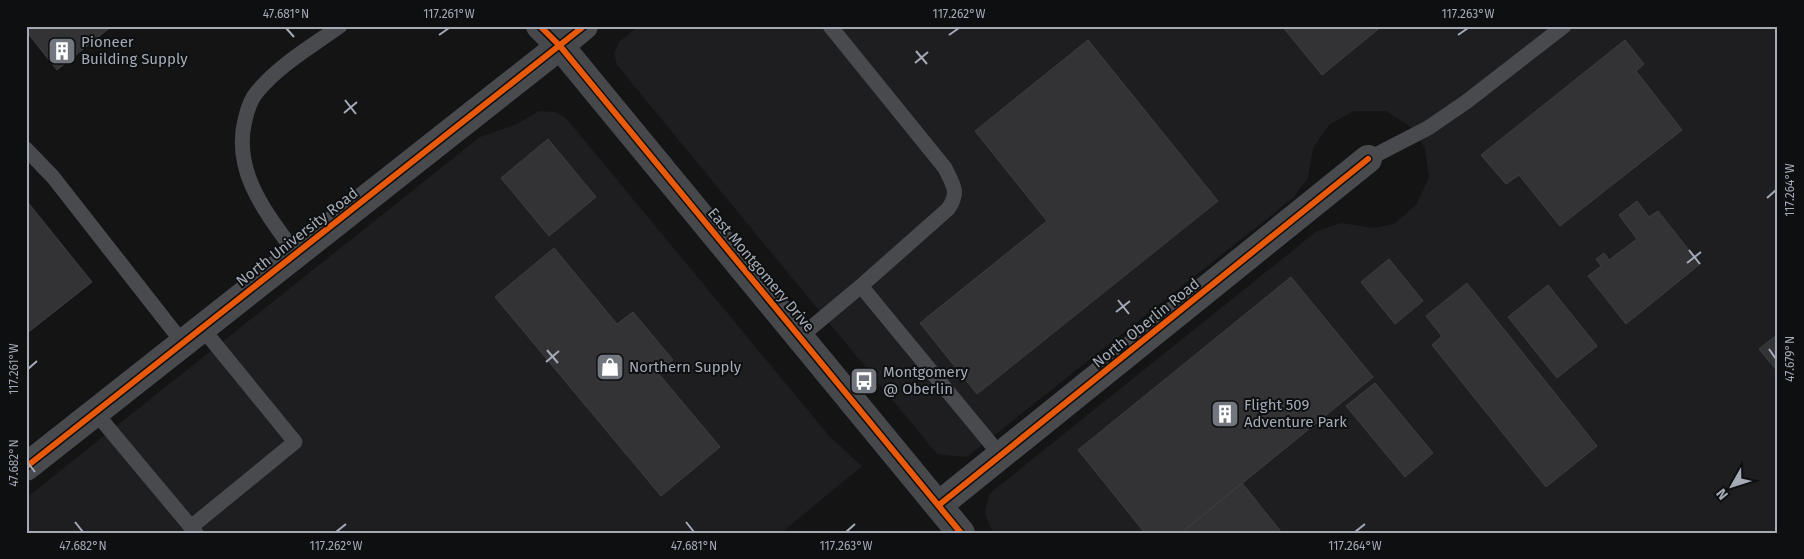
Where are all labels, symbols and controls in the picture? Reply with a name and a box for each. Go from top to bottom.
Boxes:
text: 47.681°N [263,7,309,21]
text: 117.261°W [423,7,475,21]
text: 117.262°W [933,7,985,21]
text: 117.263°W [1442,7,1494,21]
place label: Pioneer Building Supply [81,33,188,68]
building icon: Pioneer Building Supply [47,36,77,66]
text: 117.264°W [1783,163,1797,217]
street label: North University Road [233,184,361,290]
street label: East Montgomery Drive [704,204,818,336]
street label: North Oberlin Road [1089,274,1203,372]
text: 47.679°N [1783,336,1797,382]
text: 117.261°W [7,343,21,395]
shop icon: Northern Supply [595,352,625,382]
place label: Northern Supply [629,358,742,376]
place label: Montgomery @ Oberlin [883,363,969,398]
bus stop icon: Montgomery @ Oberlin [849,366,879,396]
place label: Flight 509 Adventure Park [1244,396,1347,431]
building icon: Flight 509 Adventure Park [1210,399,1240,429]
text: 47.682°N [7,439,21,487]
north arrow [1706,462,1756,512]
text: N [1713,485,1732,503]
text: 47.682°N [59,539,107,553]
text: 117.262°W [310,539,362,553]
text: 47.681°N [671,539,717,553]
text: 117.263°W [820,539,872,553]
text: 117.264°W [1328,539,1382,553]

